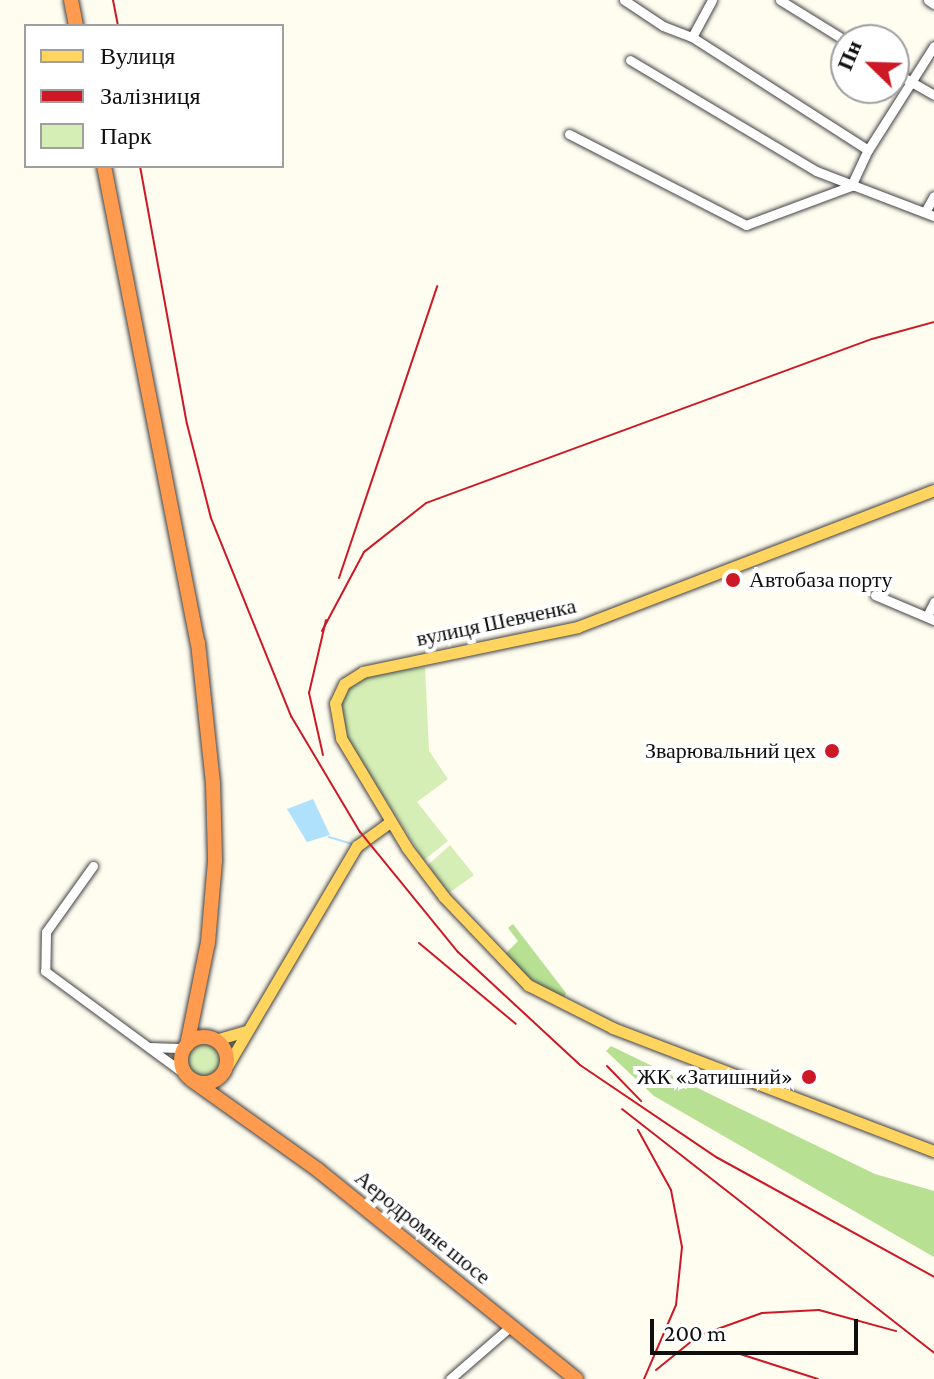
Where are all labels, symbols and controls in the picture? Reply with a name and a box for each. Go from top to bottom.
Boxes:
legend [24,24,284,168]
north arrow [830,24,910,104]
text: Пн [832,37,867,74]
text: Вулиця [100,42,175,69]
text: Залізниця [100,82,201,109]
text: Парк [100,122,152,149]
place label: Автобаза порту [749,567,892,593]
marker: Автобаза порту [724,571,742,589]
street label: вулиця Шевченка [414,592,578,652]
place label: Зварювальний цех [645,738,816,764]
marker: Зварювальний цех [823,742,841,760]
place label: ЖК «Затишний» [637,1064,793,1090]
marker: ЖК «Затишний» [800,1068,818,1086]
street label: Аеродромне шосе [350,1164,496,1290]
scale bar [654,1303,862,1353]
text: 200 m [664,1319,726,1346]

